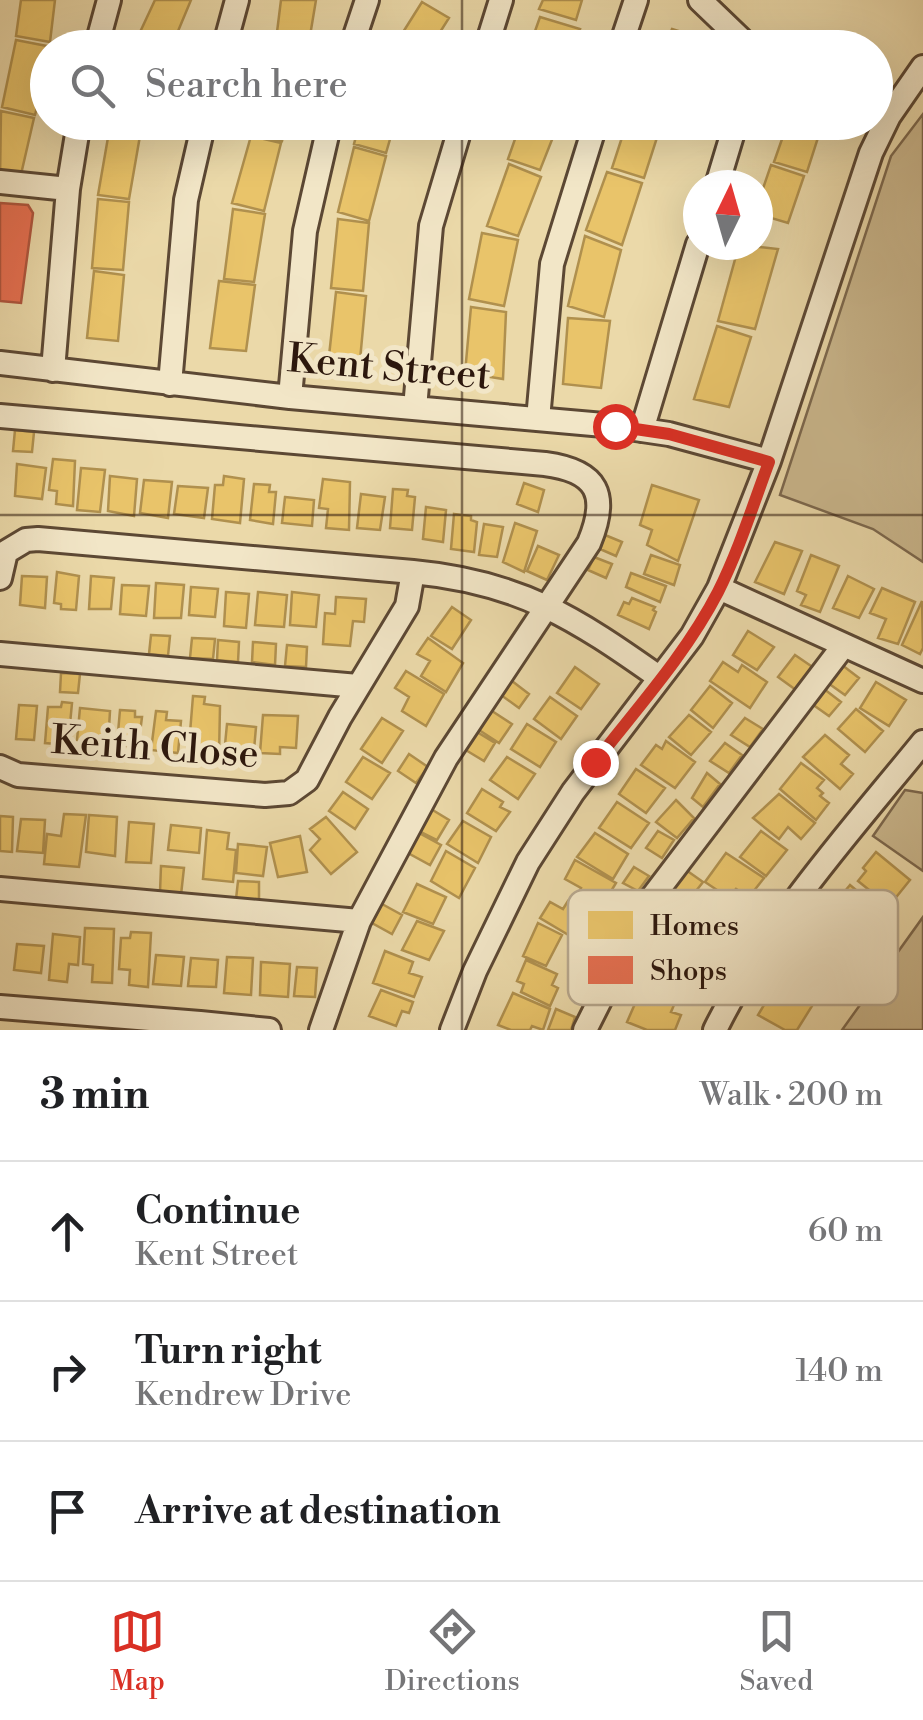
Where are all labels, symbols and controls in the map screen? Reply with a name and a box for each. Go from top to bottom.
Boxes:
search box [30,30,893,140]
icon: search [65,58,120,113]
text: Search here [145,62,348,109]
north arrow [683,170,773,260]
street label: Kent Street [285,334,493,402]
route start [593,404,639,450]
street label: Keith Close [49,716,261,780]
route end [573,740,619,786]
legend [568,890,898,1005]
text: Homes [650,909,739,944]
text: Shops [650,954,727,989]
text: 3 min [40,1069,149,1122]
text: Walk · 200 m [700,1075,883,1115]
text: Continue [135,1188,300,1235]
icon: ahead [40,1204,95,1259]
text: 60 m [808,1211,883,1251]
text: Kent Street [135,1235,298,1275]
text: Turn right [135,1328,321,1375]
icon: right [40,1344,95,1399]
text: 140 m [796,1351,883,1391]
text: Kendrew Drive [135,1375,351,1415]
icon: arrive [40,1484,95,1539]
text: Arrive at destination [135,1488,501,1535]
tab: Map [110,1604,165,1699]
tab: Directions [385,1604,520,1699]
tab: Saved [740,1604,813,1699]

